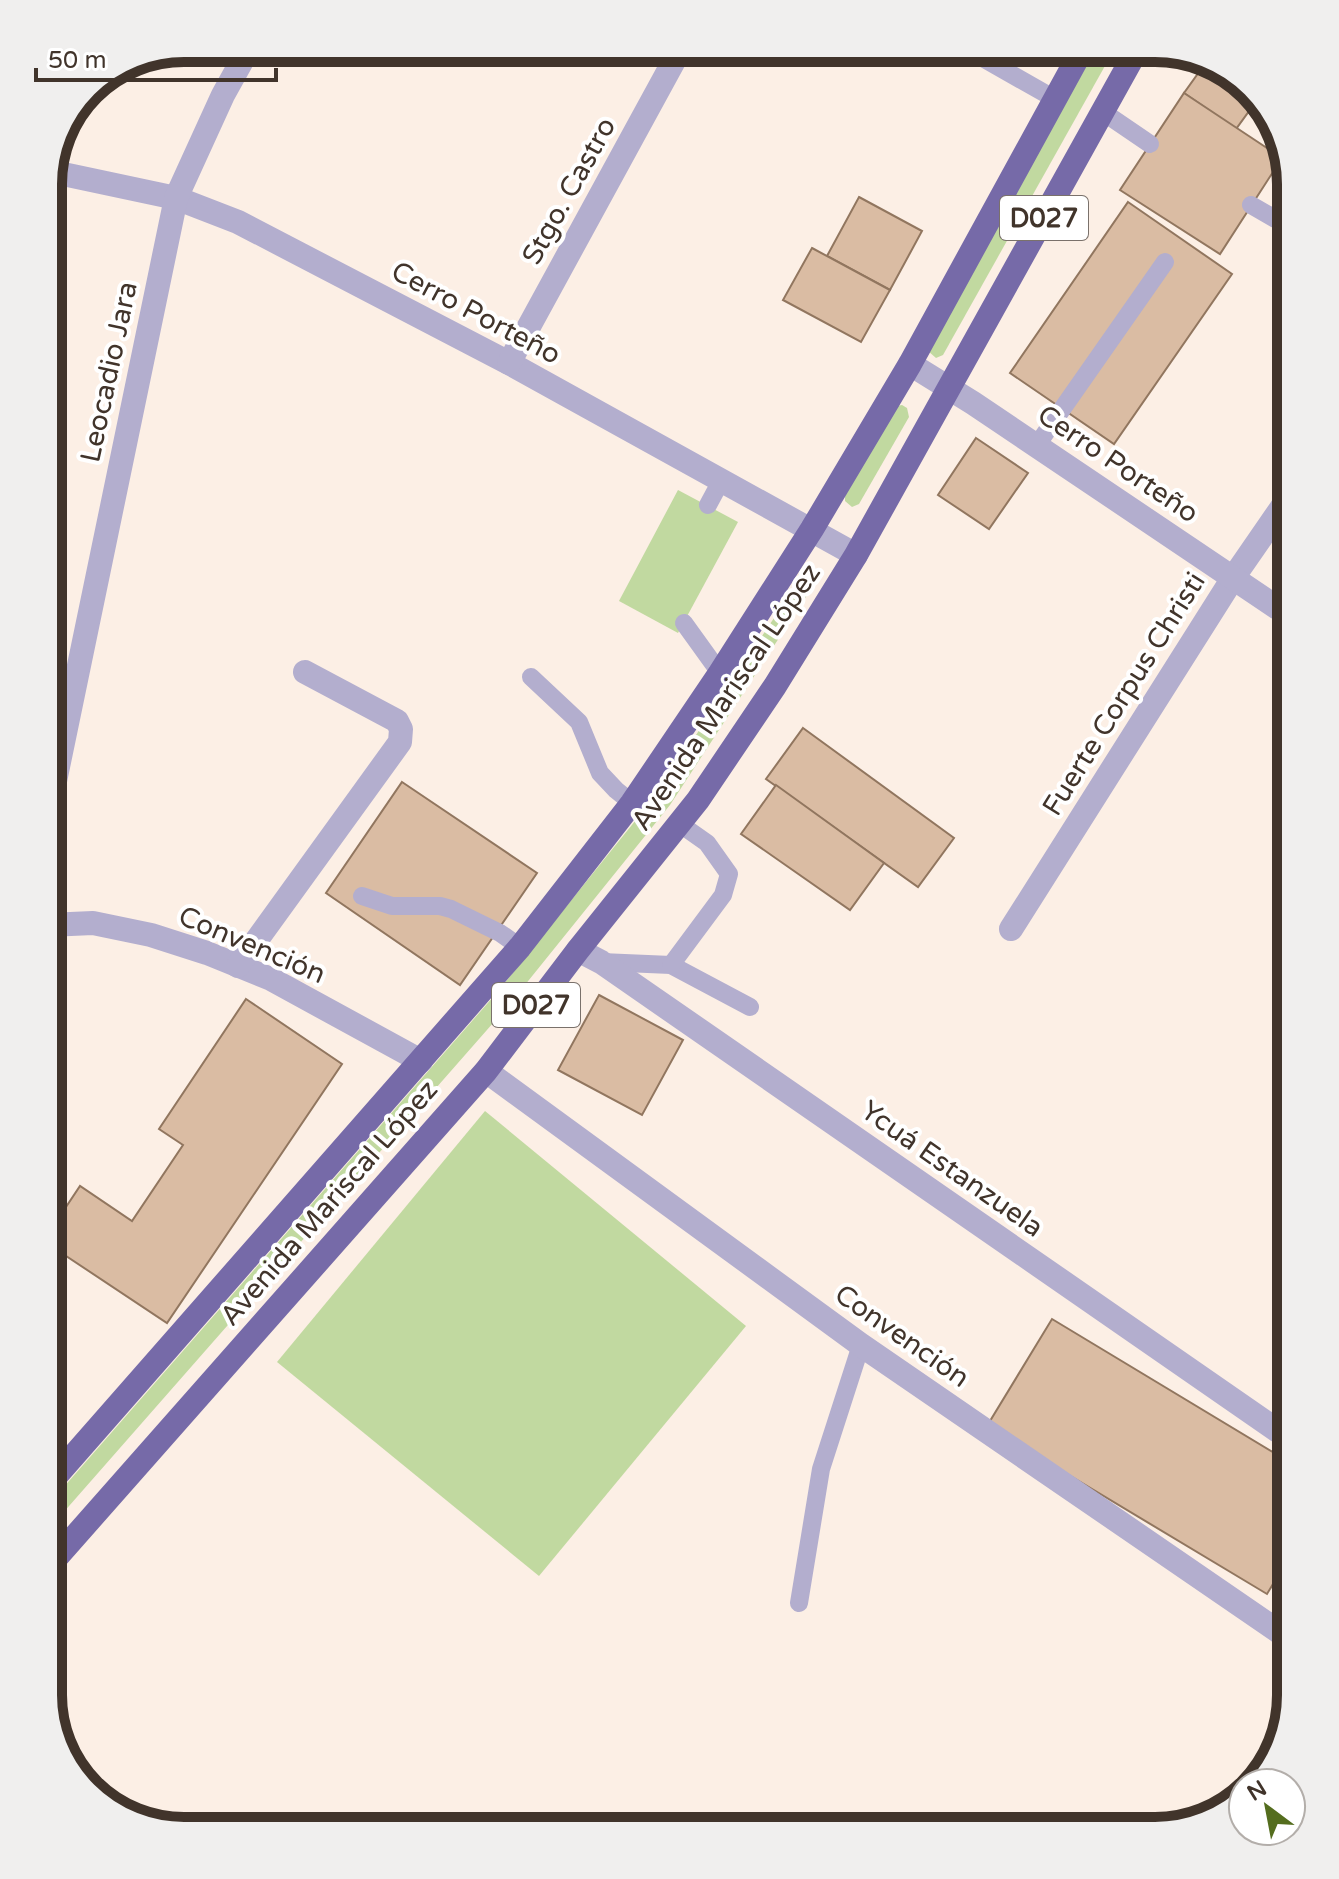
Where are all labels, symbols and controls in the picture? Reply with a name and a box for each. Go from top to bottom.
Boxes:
scale bar [36,32,276,82]
text: 50 m [48,46,106,75]
street label: Stgo. Castro [515,112,623,270]
road number: D027 [1000,196,1088,240]
street label: Cerro Porteño [386,254,566,372]
street label: Leocadio Jara [73,279,145,465]
street label: Cerro Porteño [1031,398,1205,530]
street label: Avenida Mariscal López [624,557,828,837]
street label: Fuerte Corpus Christi [1035,566,1213,822]
street label: Convención [173,899,331,991]
road number: D027 [492,983,580,1027]
street label: Avenida Mariscal López [213,1073,445,1333]
street label: Ycuá Estanzuela [854,1093,1050,1245]
street label: Convención [828,1277,976,1395]
north arrow [1227,1767,1307,1847]
text: N [1243,1775,1271,1807]

